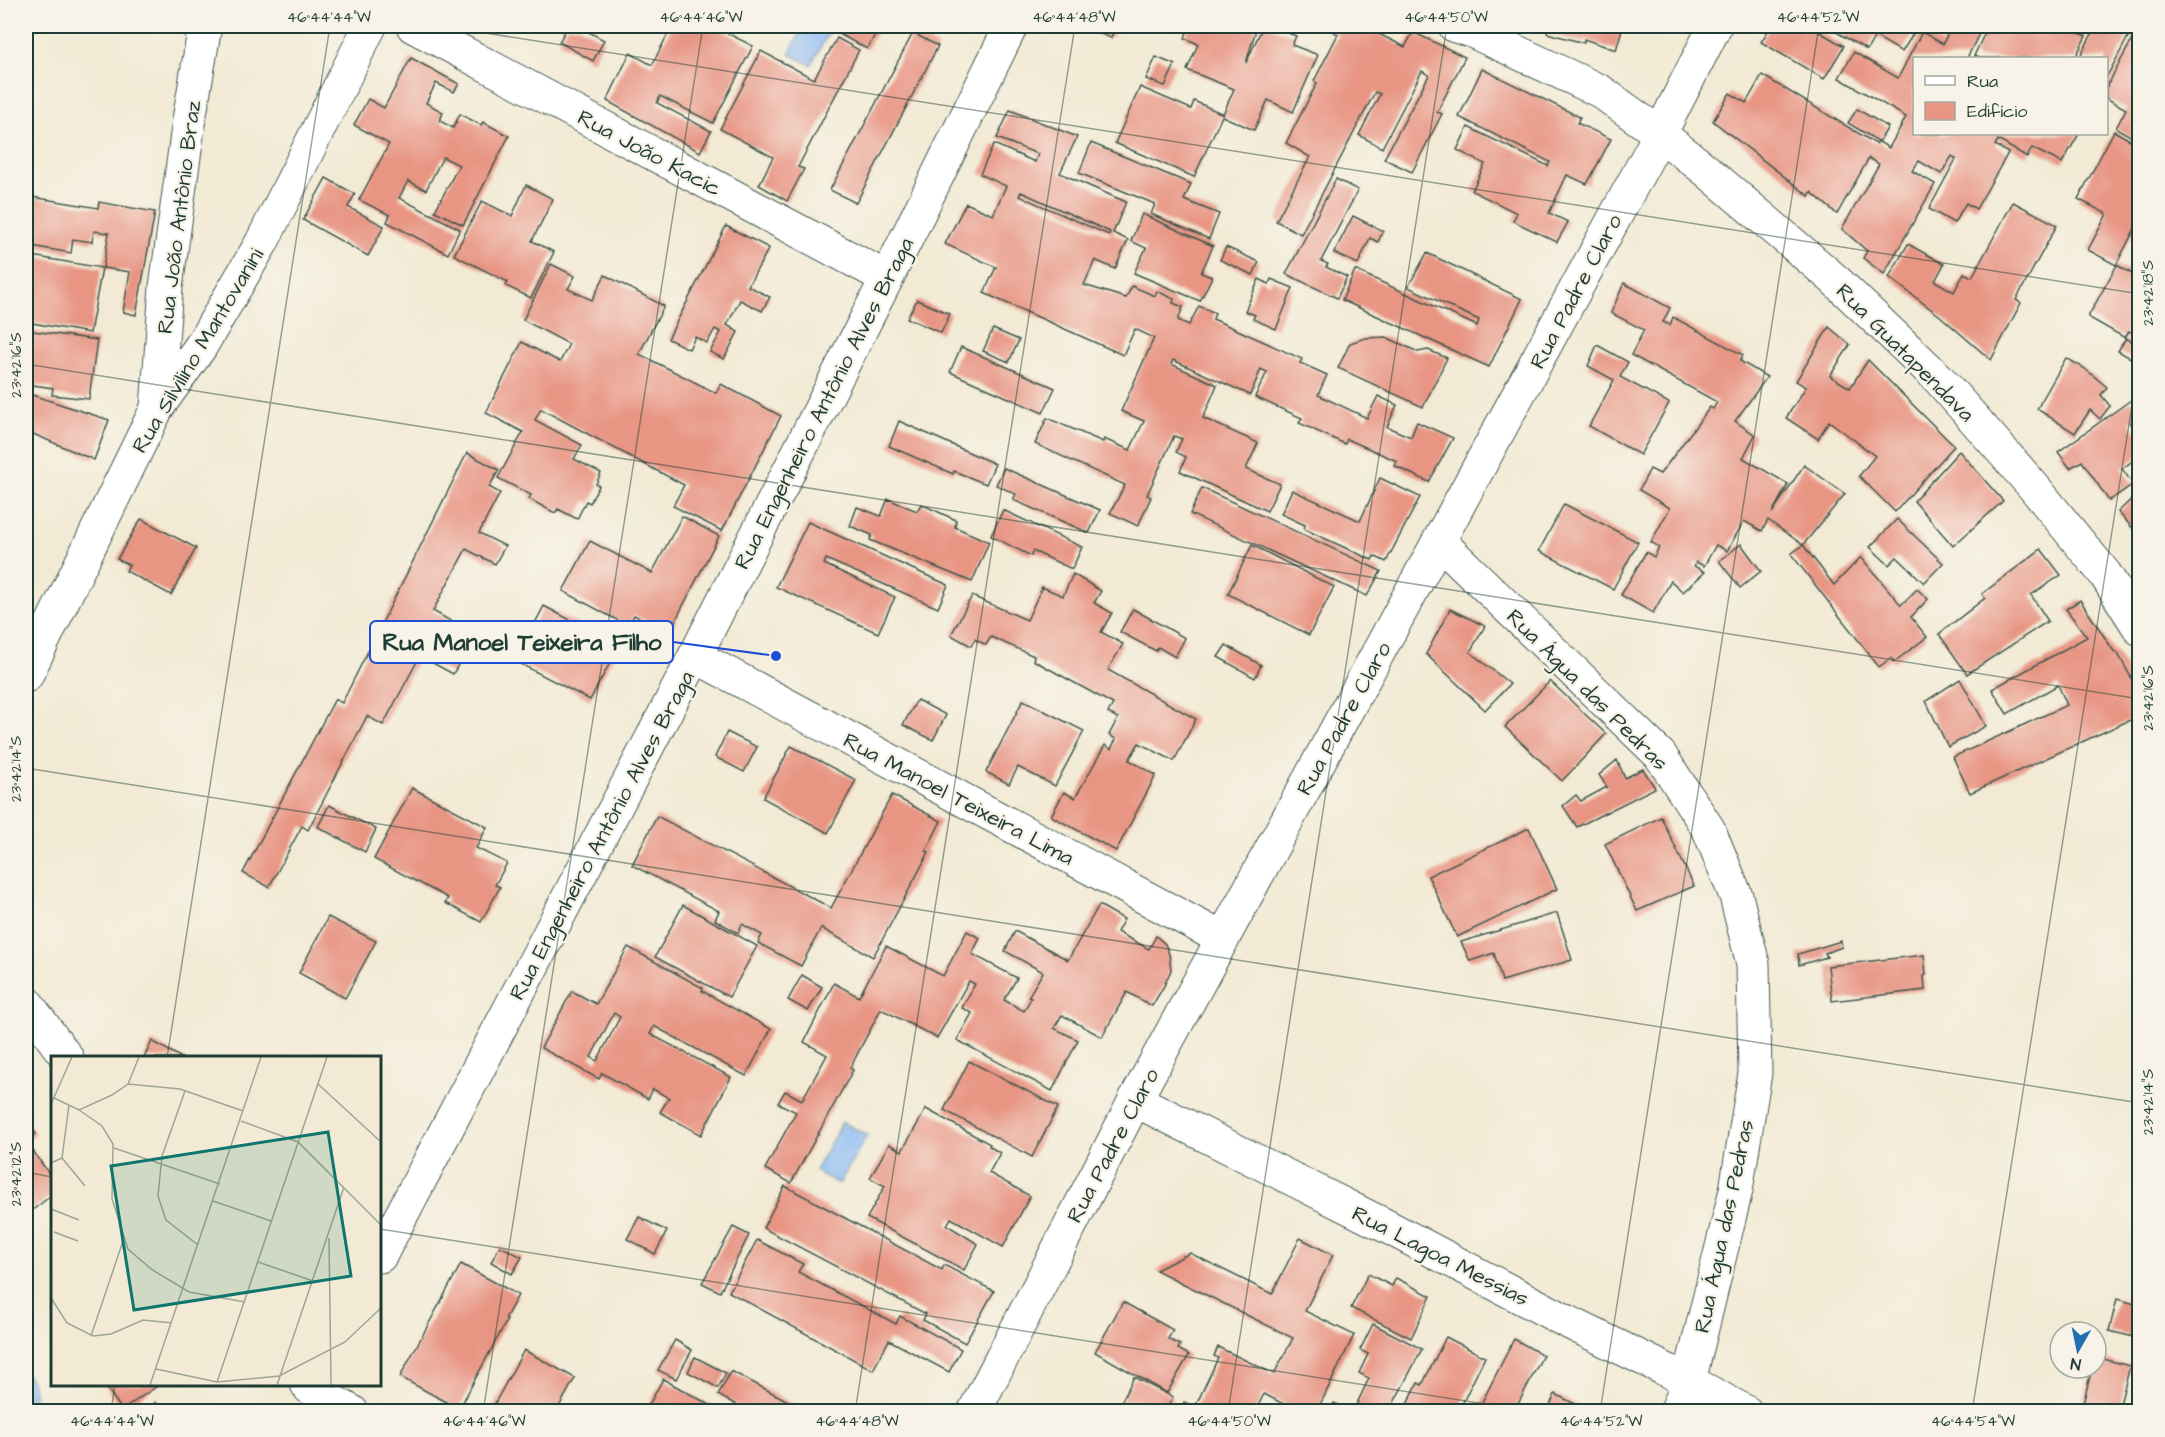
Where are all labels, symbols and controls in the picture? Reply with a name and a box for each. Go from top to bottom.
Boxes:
text: 46°44'44"W [287,7,371,28]
text: 46°44'46"W [659,7,743,28]
text: 46°44'48"W [1032,7,1116,28]
text: 46°44'50"W [1404,7,1488,28]
text: 46°44'52"W [1777,7,1859,28]
legend [1913,57,2108,135]
text: Rua [1967,69,1998,94]
street label: Rua João Antônio Braz [150,99,209,336]
text: Edifício [1967,99,2027,124]
street label: Rua João Kacic [572,102,727,204]
street label: Rua Padre Claro [1523,208,1630,374]
street label: Rua Engenheiro Antônio Alves Braga [727,232,923,575]
street label: Rua Silvilino Mantovanini [125,242,272,459]
text: 23°42'18"S [2138,260,2159,326]
street label: Rua Guatapendava [1829,277,1981,429]
text: 23°42'16"S [6,332,27,398]
street label: Rua Água das Pedras [1498,602,1675,779]
callout: Rua Manoel Teixeira Filho [370,621,673,663]
text: Rua Manoel Teixeira Filho [383,626,662,660]
street label: Rua Padre Claro [1289,636,1400,801]
text: 23°42'16"S [2138,665,2159,731]
street label: Rua Engenheiro Antônio Alves Braga [502,666,703,1006]
street label: Rua Manoel Teixeira Lima [837,725,1079,873]
text: 23°42'14"S [6,736,27,802]
inset map [51,1056,381,1386]
street label: Rua Padre Claro [1060,1062,1167,1228]
text: 23°42'14"S [2138,1069,2159,1135]
street label: Rua Água das Pedras [1687,1117,1763,1336]
text: 23°42'12"S [6,1141,27,1206]
street label: Rua Lagoa Messias [1346,1198,1534,1315]
north arrow [2048,1320,2108,1380]
text: N [2069,1352,2082,1375]
text: 46°44'44"W [70,1411,154,1432]
text: 46°44'46"W [442,1411,526,1432]
text: 46°44'48"W [815,1411,899,1432]
text: 46°44'50"W [1187,1411,1271,1432]
text: 46°44'52"W [1560,1411,1642,1432]
text: 46°44'54"W [1931,1411,2015,1432]

